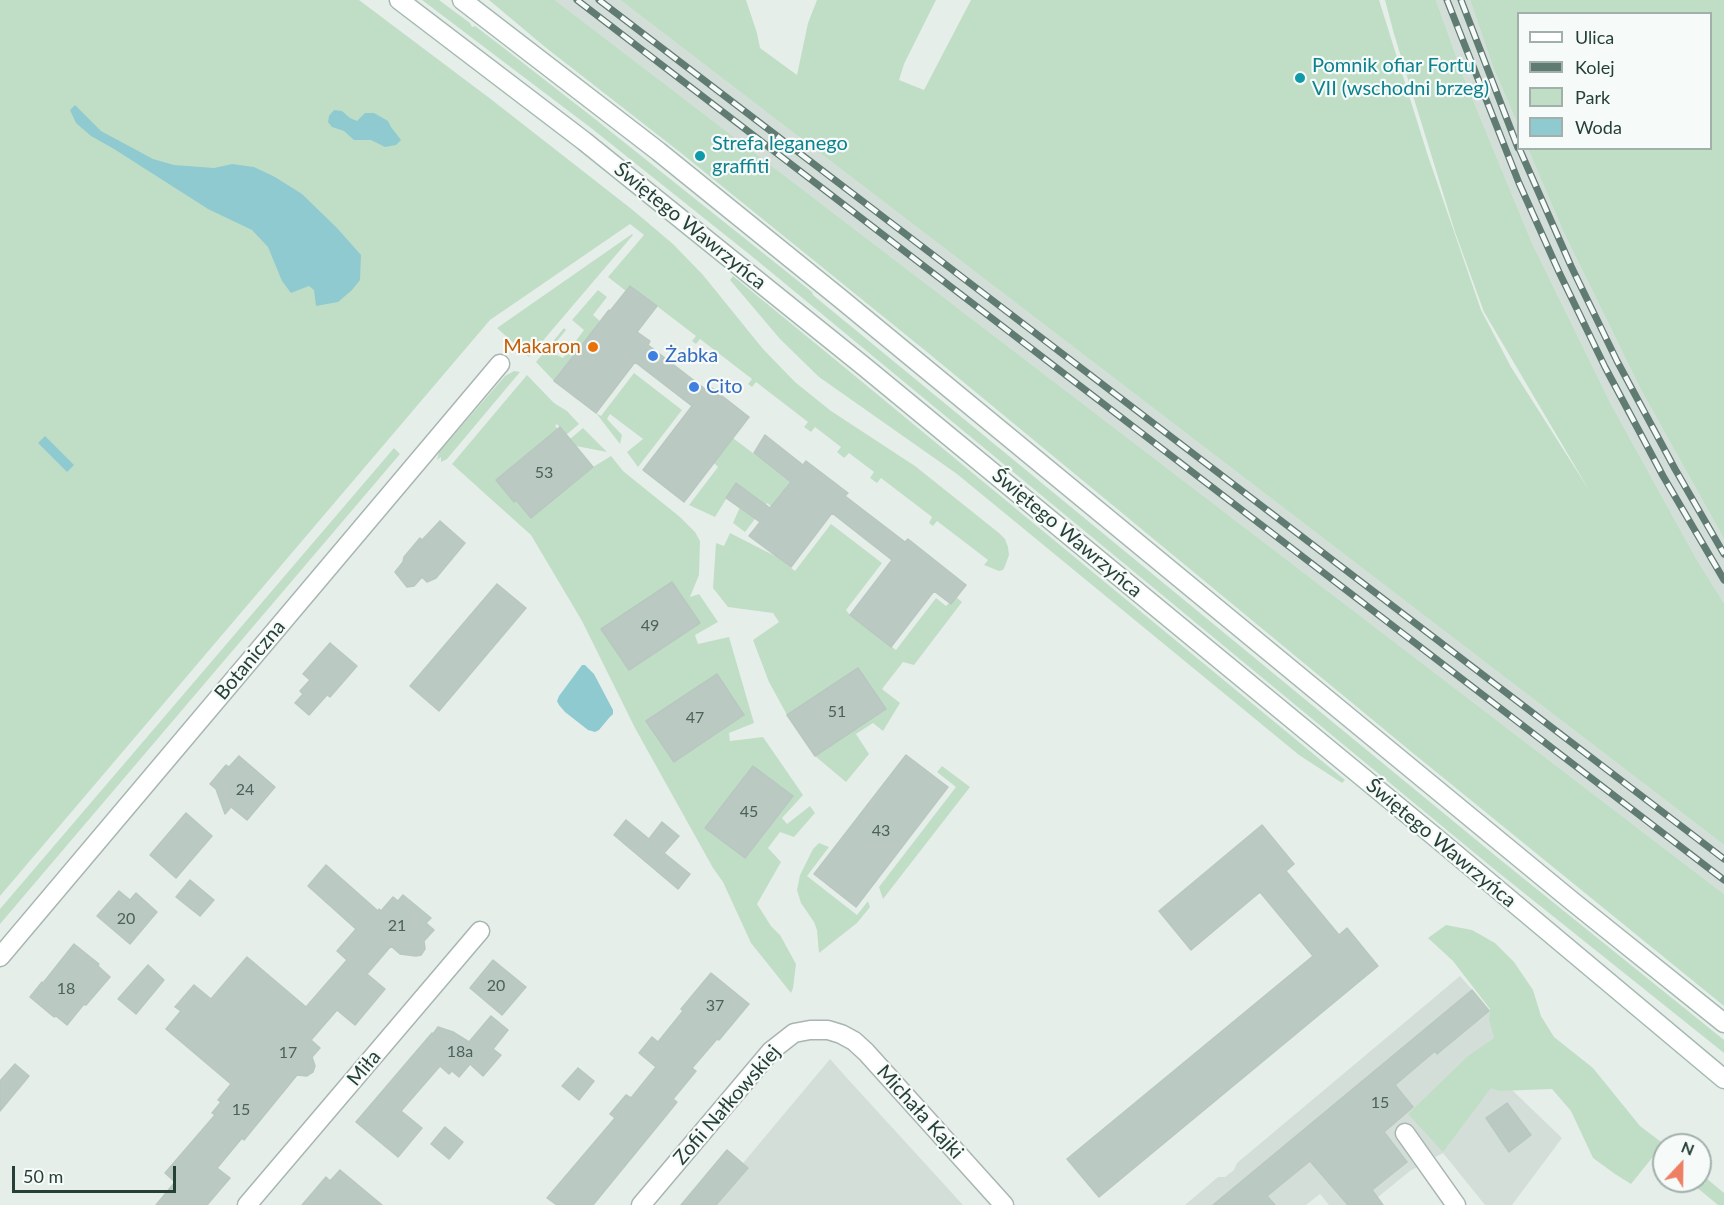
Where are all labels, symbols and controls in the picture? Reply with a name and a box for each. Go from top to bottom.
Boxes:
legend [1517,12,1712,150]
text: Ulica [1575,26,1614,48]
place label: Pomnik ofiar Fortu VII (wschodni brzeg) [1312,54,1489,101]
text: Kolej [1575,56,1615,78]
marker: Pomnik ofiar Fortu VII (wschodni brzeg) [1293,71,1307,85]
text: Park [1575,86,1610,108]
text: Woda [1575,116,1622,138]
place label: Strefa leganego graffiti [712,132,848,179]
marker: Strefa leganego graffiti [693,149,707,163]
street label: Świętego Wawrzyńca [609,157,771,295]
place label: Makaron [503,335,581,359]
marker: Makaron [586,340,600,354]
place label: Żabka [665,344,718,368]
marker: Żabka [646,349,660,363]
place label: Cito [706,375,743,399]
marker: Cito [687,380,701,394]
house number: 53 [535,463,553,483]
street label: Świętego Wawrzyńca [987,463,1147,603]
street label: Botaniczna [210,615,290,705]
house number: 49 [641,616,659,636]
house number: 51 [828,702,846,722]
house number: 47 [686,708,704,728]
street label: Świętego Wawrzyńca [1361,773,1521,913]
house number: 24 [236,780,254,800]
house number: 45 [740,802,758,822]
house number: 43 [872,821,890,841]
house number: 20 [117,909,135,929]
house number: 21 [388,916,406,936]
house number: 20 [487,976,505,996]
house number: 18 [57,979,75,999]
house number: 37 [706,996,724,1016]
street label: Zofii Nałkowskiej [669,1040,785,1170]
house number: 18a [447,1042,473,1062]
house number: 17 [279,1043,297,1063]
street label: Miła [342,1045,386,1091]
street label: Michała Kajki [872,1060,968,1164]
house number: 15 [1371,1093,1389,1113]
house number: 15 [232,1100,250,1120]
north arrow [1652,1133,1712,1193]
text: N [1679,1137,1697,1159]
scale bar [15,1154,178,1192]
text: 50 m [23,1165,63,1187]

